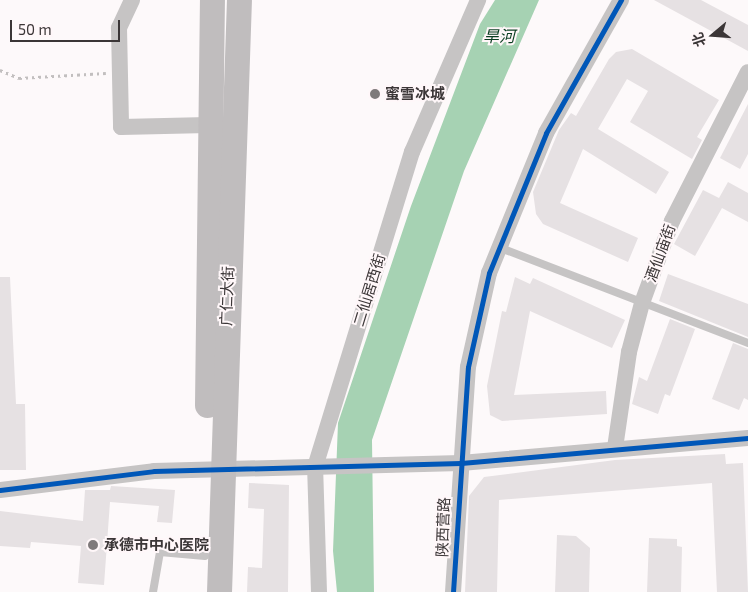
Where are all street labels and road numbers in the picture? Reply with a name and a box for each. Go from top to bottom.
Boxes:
street label: 酒仙庙街 [641,222,679,284]
street label: 二仙居西街 [349,252,389,328]
street label: 广仁大街 [217,266,237,326]
street label: 陕西营路 [433,497,453,557]

